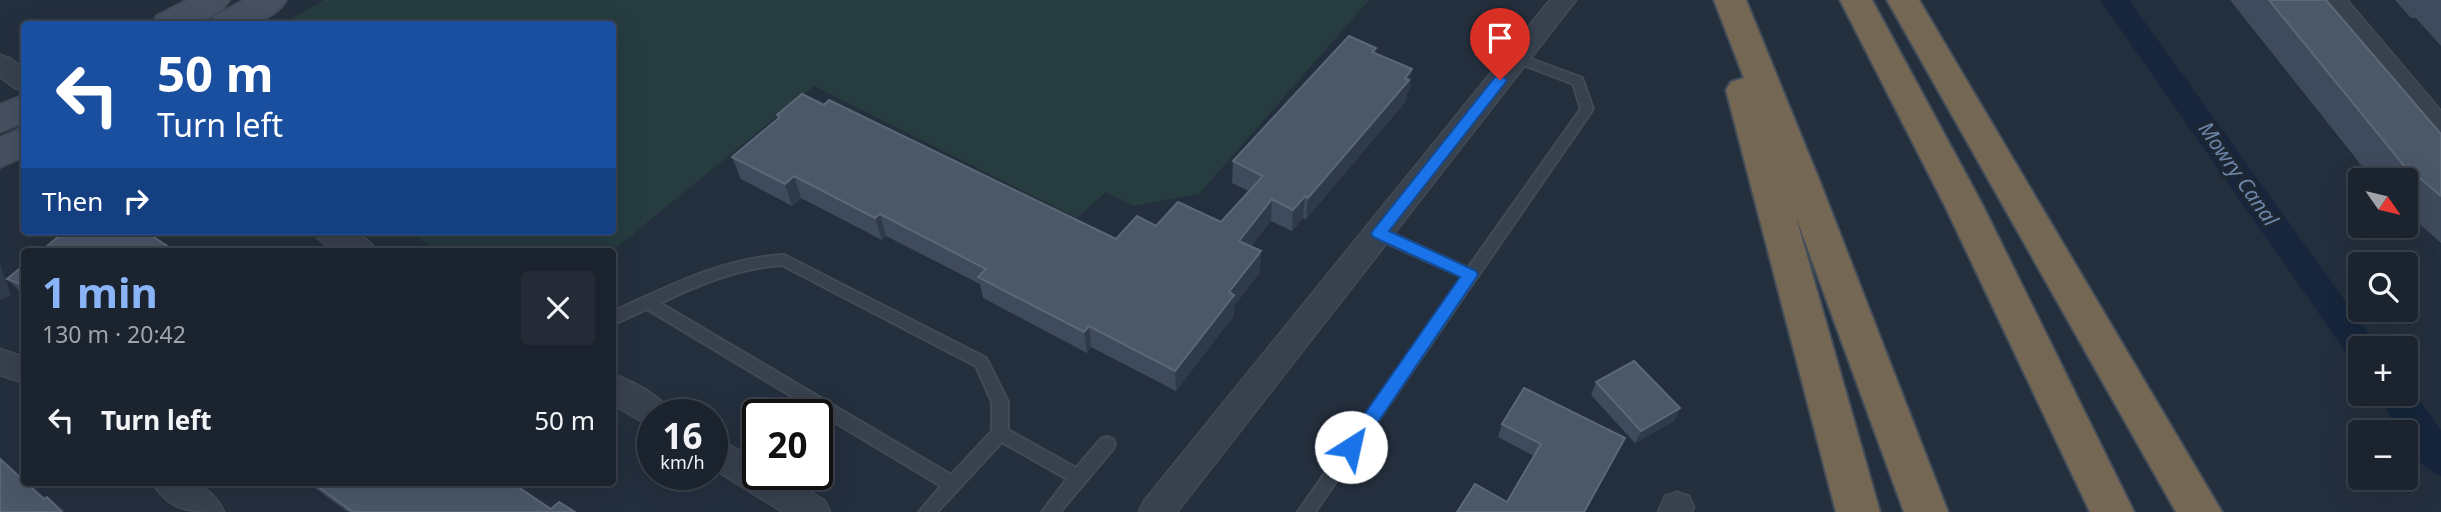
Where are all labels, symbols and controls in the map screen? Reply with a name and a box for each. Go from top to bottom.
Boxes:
pin [1470,8,1530,80]
icon: arrive [1481,19,1519,57]
text: 50 m [157,40,274,106]
icon: left [42,49,133,140]
text: Turn left [157,103,283,146]
water label: Mowry Canal [2192,116,2286,232]
north arrow [2348,168,2418,238]
map controls [2348,168,2418,490]
icon: right [117,182,155,220]
text: Then [42,183,103,219]
button: search [2348,252,2418,322]
text: 1 min [42,263,158,320]
button: close [521,271,595,345]
text: 130 m · 20:42 [42,318,186,350]
button: + [2348,336,2418,406]
speed limit sign: 20 [742,399,833,490]
icon: left [42,401,80,439]
text: Turn left [101,402,212,438]
text: 50 m [534,402,595,438]
position arrow [1314,410,1388,484]
text: 16 [662,412,703,459]
button: − [2348,420,2418,490]
text: km/h [660,450,705,474]

